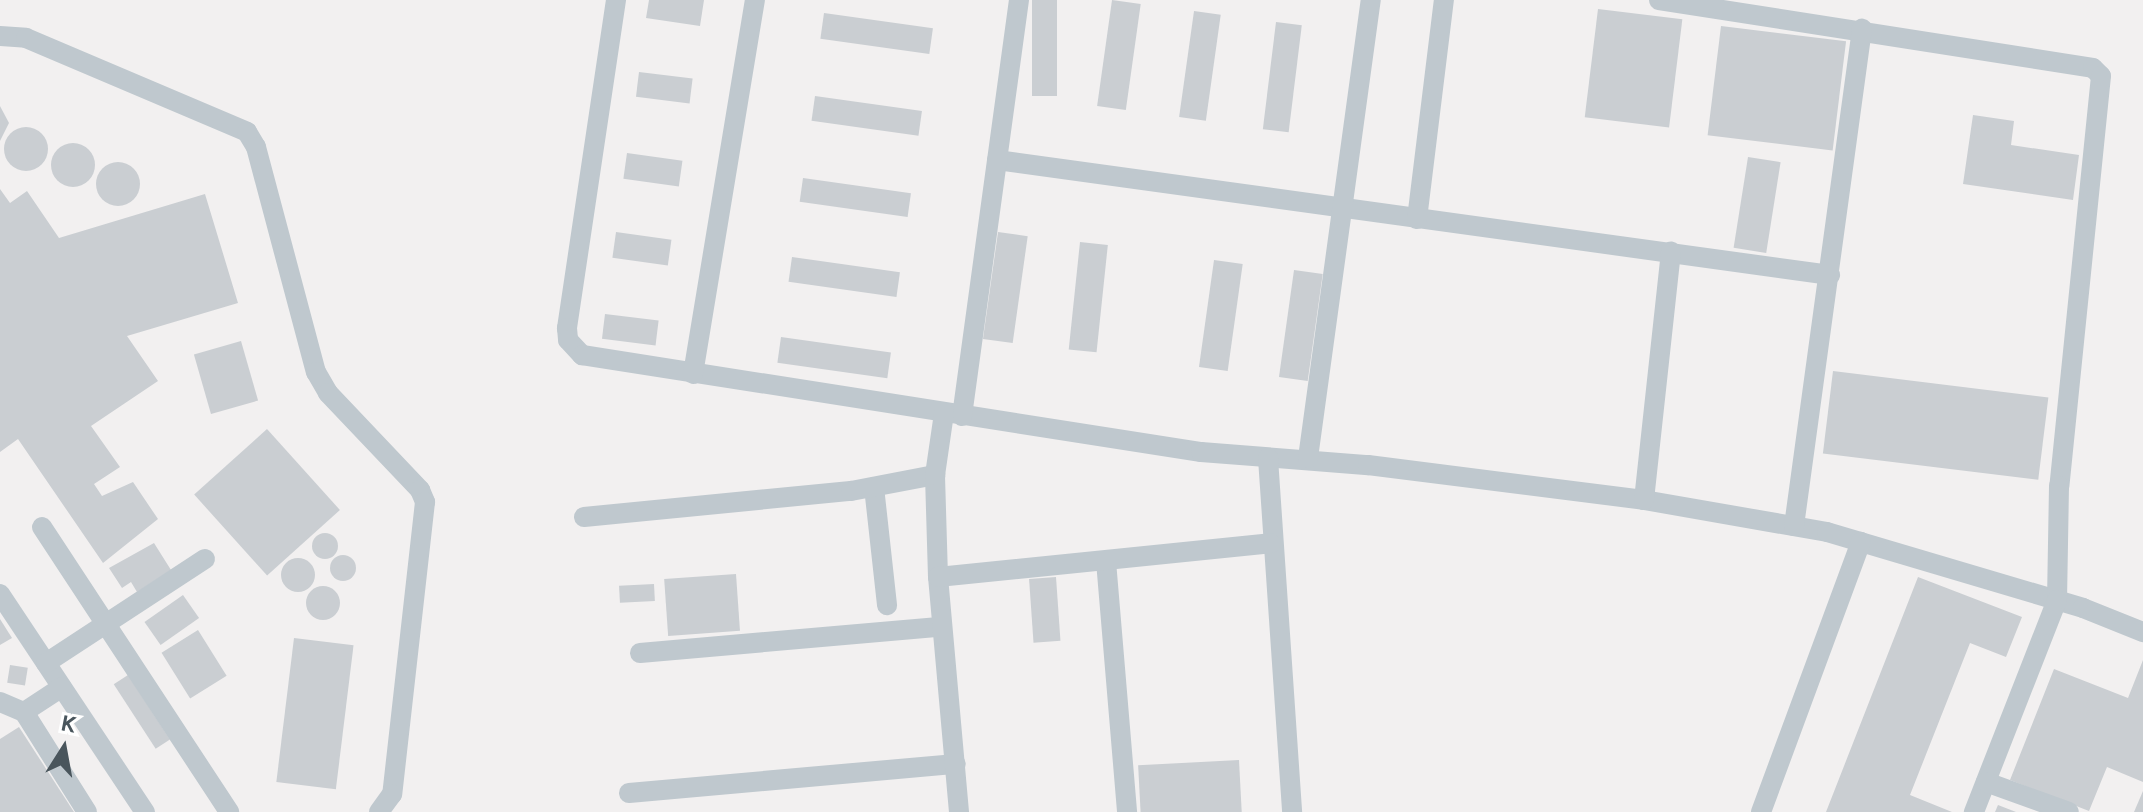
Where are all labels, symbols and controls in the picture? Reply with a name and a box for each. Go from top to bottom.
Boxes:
north arrow [24,708,104,788]
text: K [59,709,78,739]

